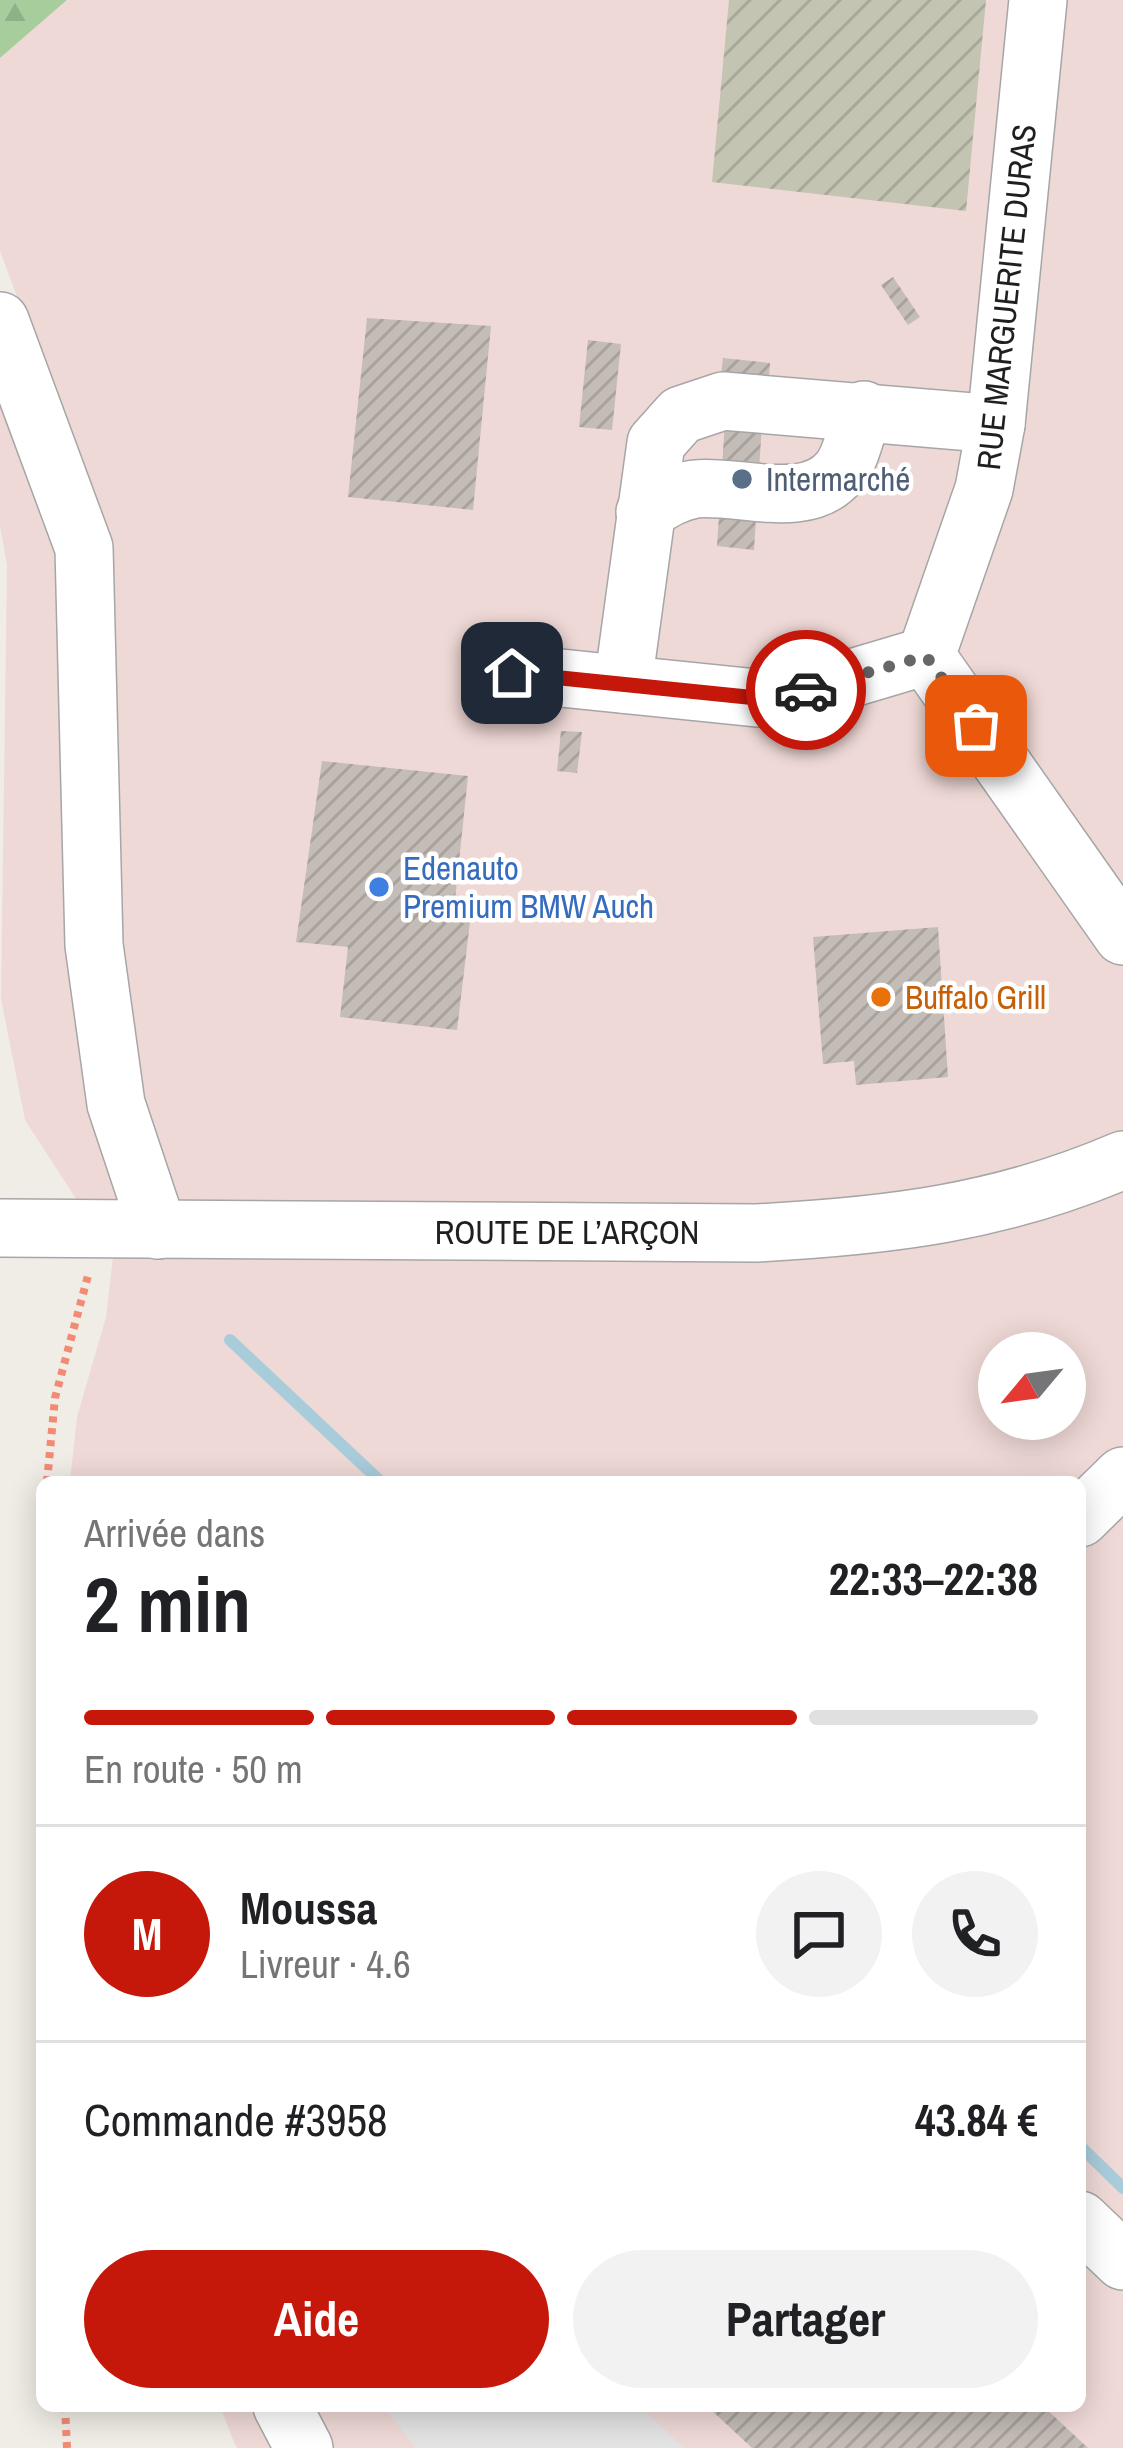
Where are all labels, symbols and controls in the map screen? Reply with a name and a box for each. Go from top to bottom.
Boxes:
street label: RUE MARGUERITE DURAS [966,122,1046,472]
place label: Intermarché [766,457,910,501]
marker: Intermarché [729,466,755,492]
pin [461,622,563,724]
courier [746,630,866,750]
icon: home [479,640,545,706]
icon: car [773,657,839,723]
pin [925,675,1027,777]
icon: bag [943,693,1009,759]
place label: Edenauto Premium BMW Auch [403,846,654,928]
marker: Edenauto Premium BMW Auch [366,874,392,900]
place label: Buffalo Grill [905,975,1046,1019]
marker: Buffalo Grill [868,984,894,1010]
street label: ROUTE DE L’ARÇON [435,1210,699,1254]
north arrow [978,1332,1086,1440]
map controls [978,1332,1086,1440]
text: Arrivée dans [84,1507,265,1559]
text: 22:33–22:38 [829,1548,1038,1609]
text: 2 min [84,1551,251,1656]
text: En route · 50 m [84,1743,303,1795]
button: chat [756,1871,882,1997]
button: phone [912,1871,1038,1997]
text: Moussa [240,1877,377,1938]
text: M [132,1903,162,1964]
text: Livreur · 4.6 [240,1938,411,1990]
text: Commande #3958 [84,2089,388,2150]
text: 43.84 € [915,2089,1038,2150]
button: Aide [84,2250,549,2388]
button: Partager [573,2250,1038,2388]

